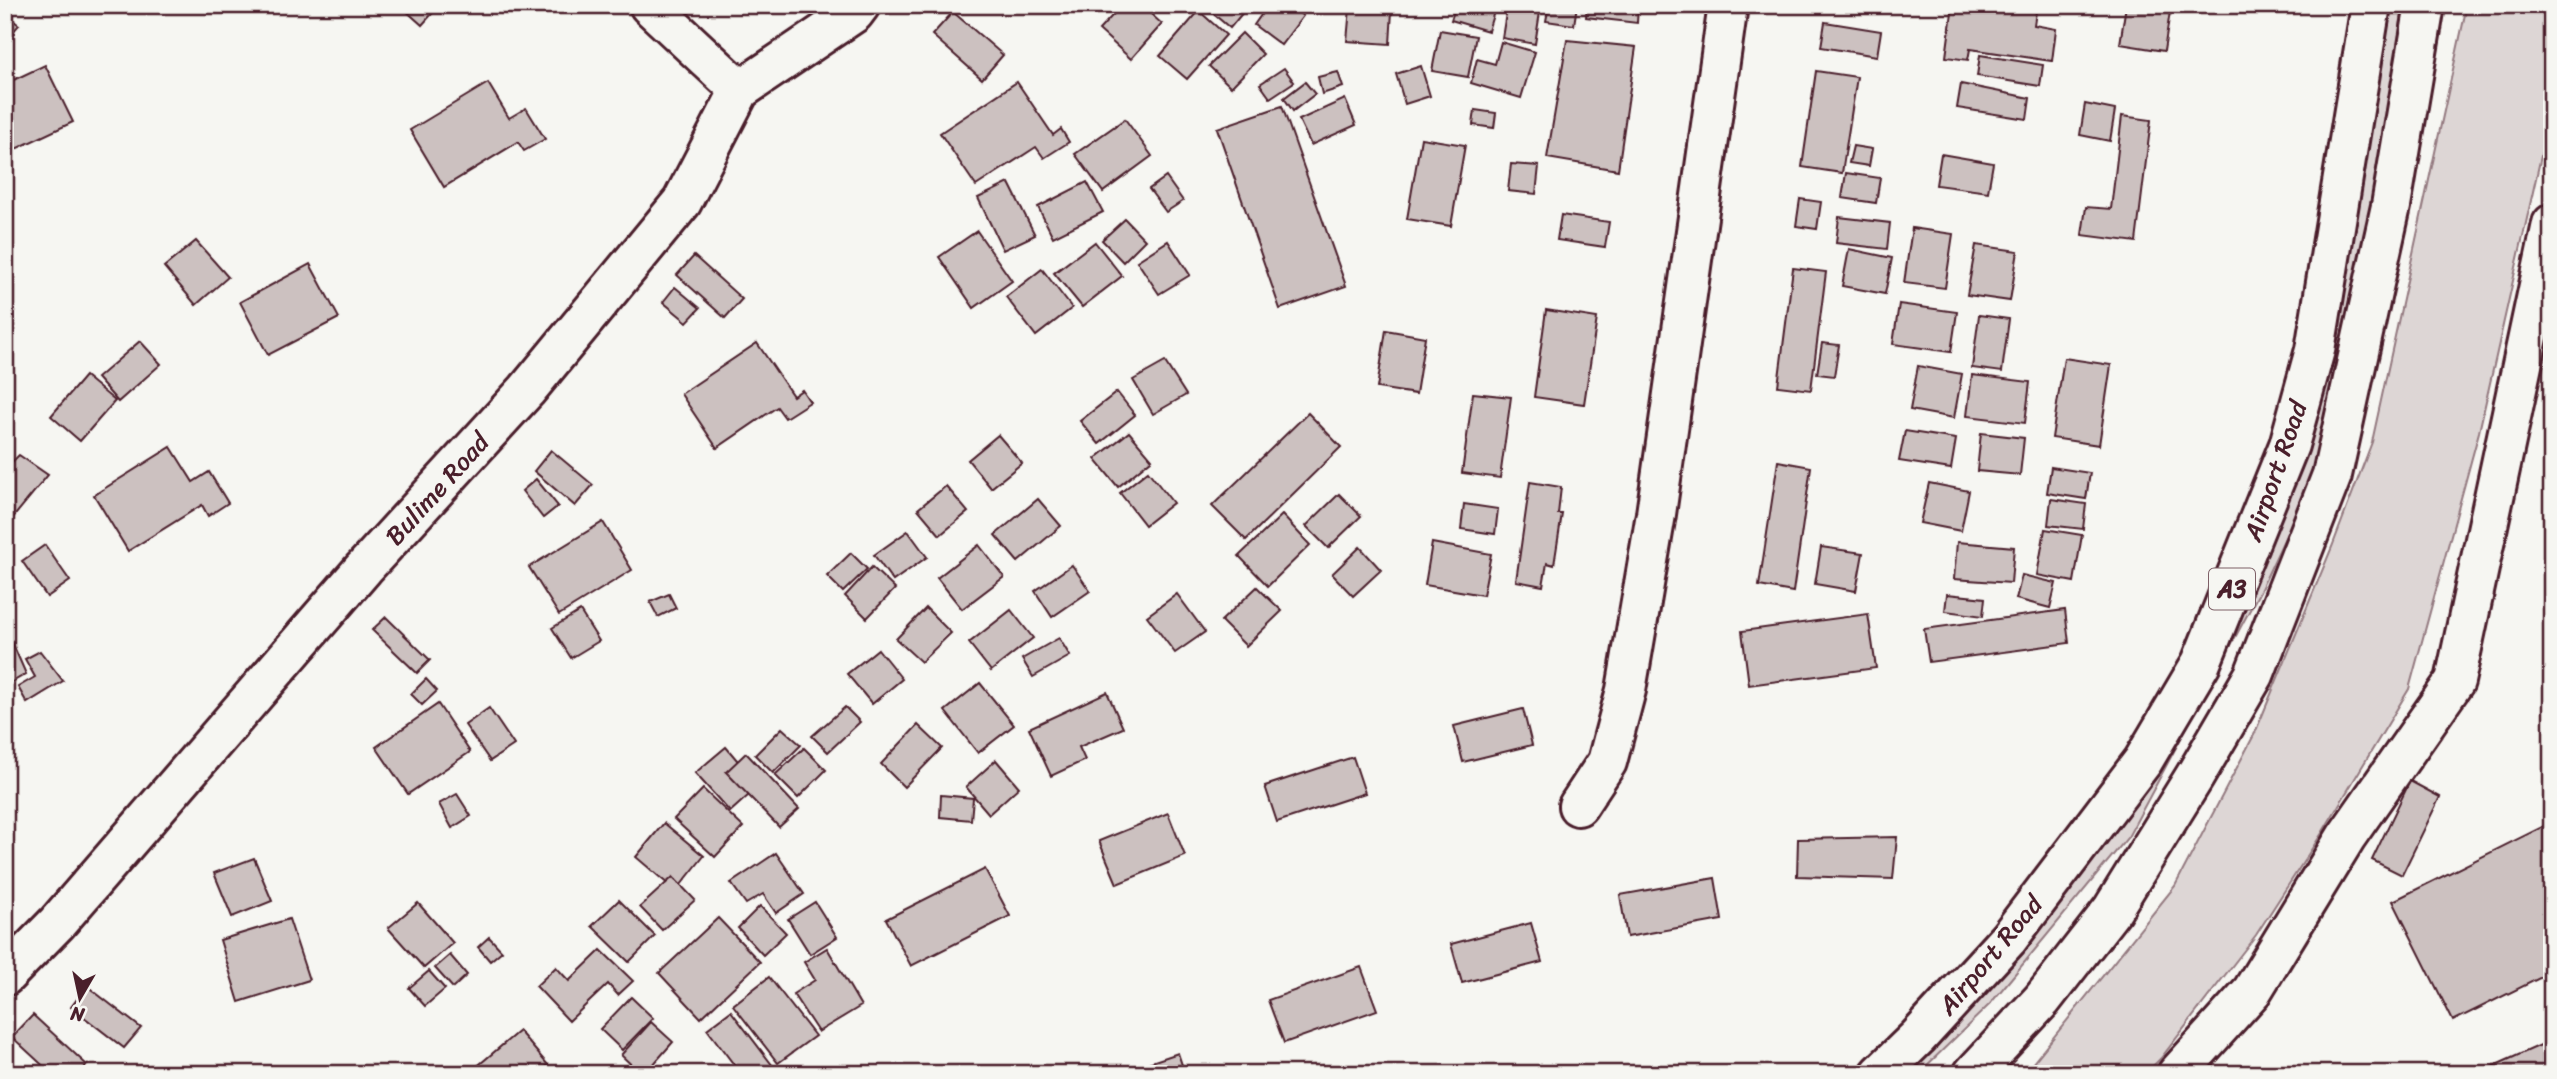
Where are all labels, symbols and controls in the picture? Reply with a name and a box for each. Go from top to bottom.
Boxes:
street label: Airport Road [2229,392,2321,548]
street label: Bulime Road [373,420,502,556]
road number: A3 [2209,568,2255,610]
street label: Airport Road [1925,883,2056,1026]
north arrow [46,964,116,1034]
text: N [68,997,87,1032]

